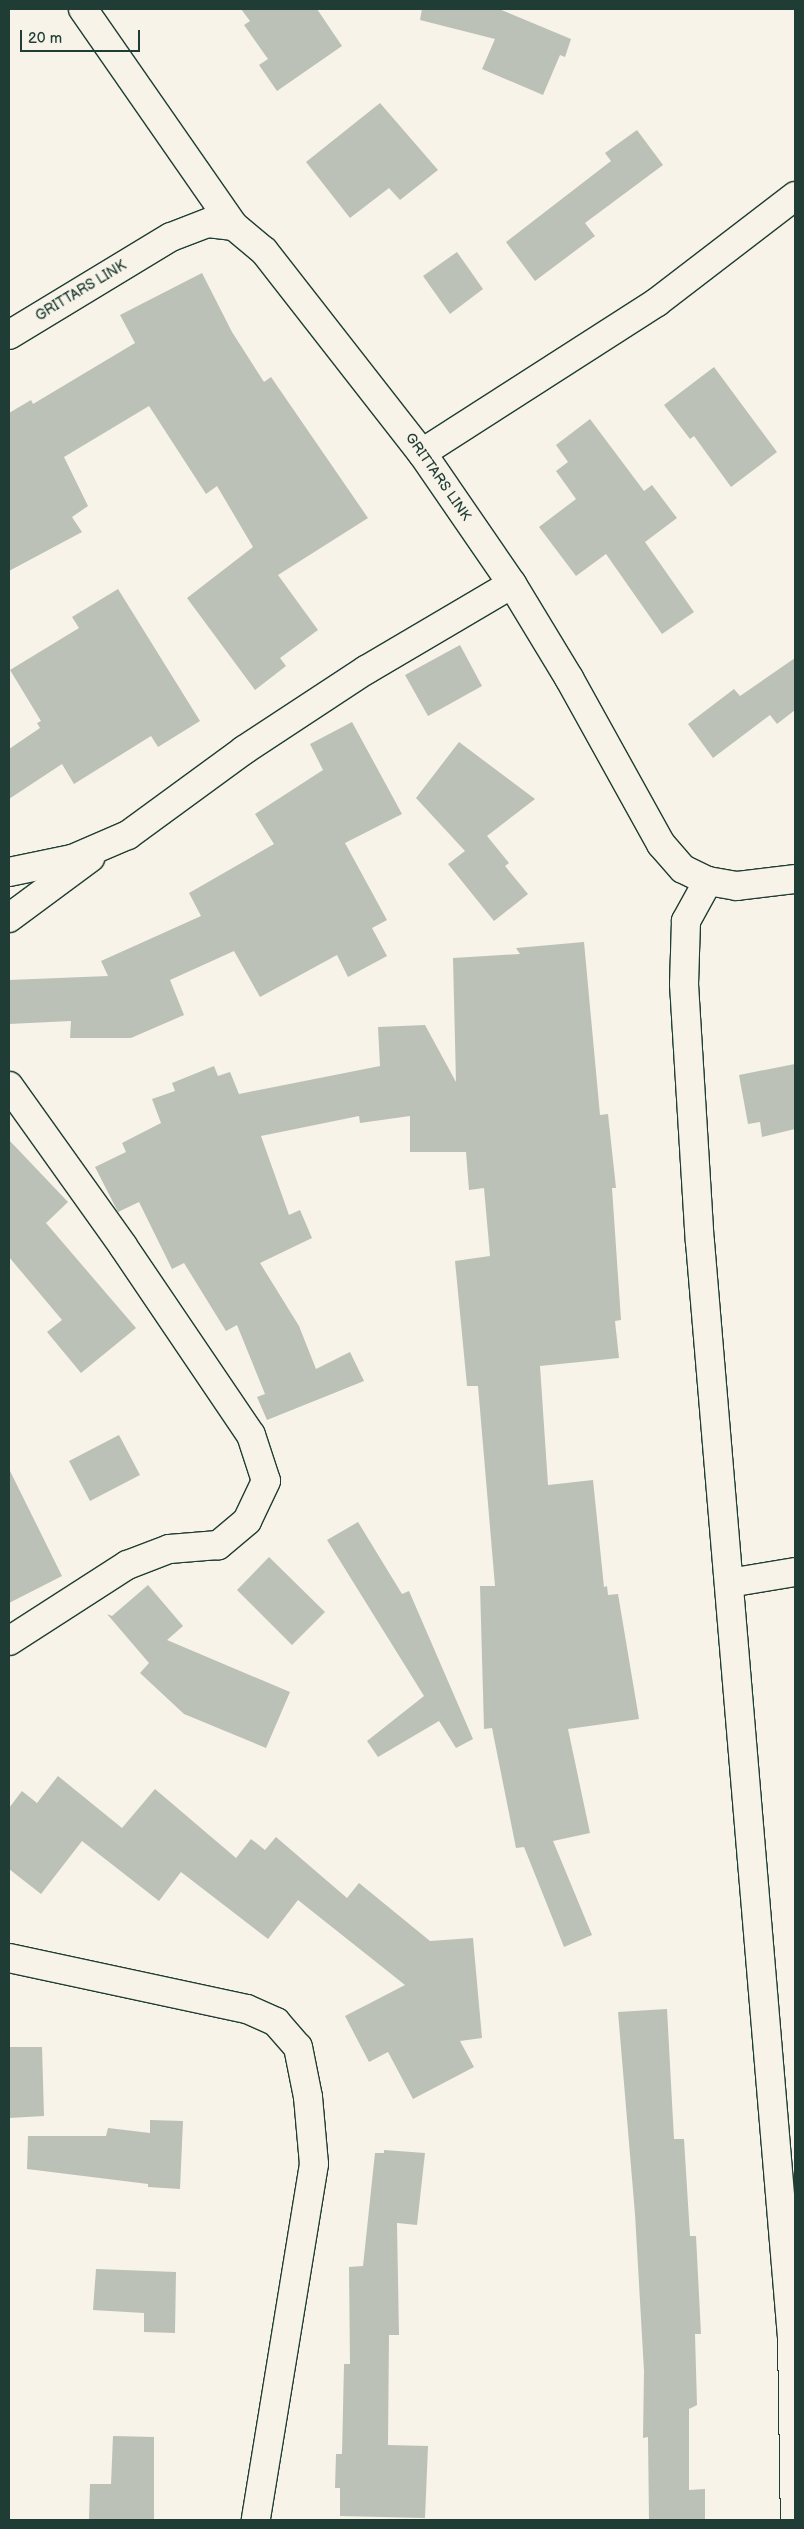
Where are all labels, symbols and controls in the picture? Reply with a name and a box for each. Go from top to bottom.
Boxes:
scale bar [22,20,142,52]
text: 20 m [28,29,62,48]
street label: GRITTARS LINK [33,257,129,325]
street label: GRITTARS LINK [402,430,474,524]

